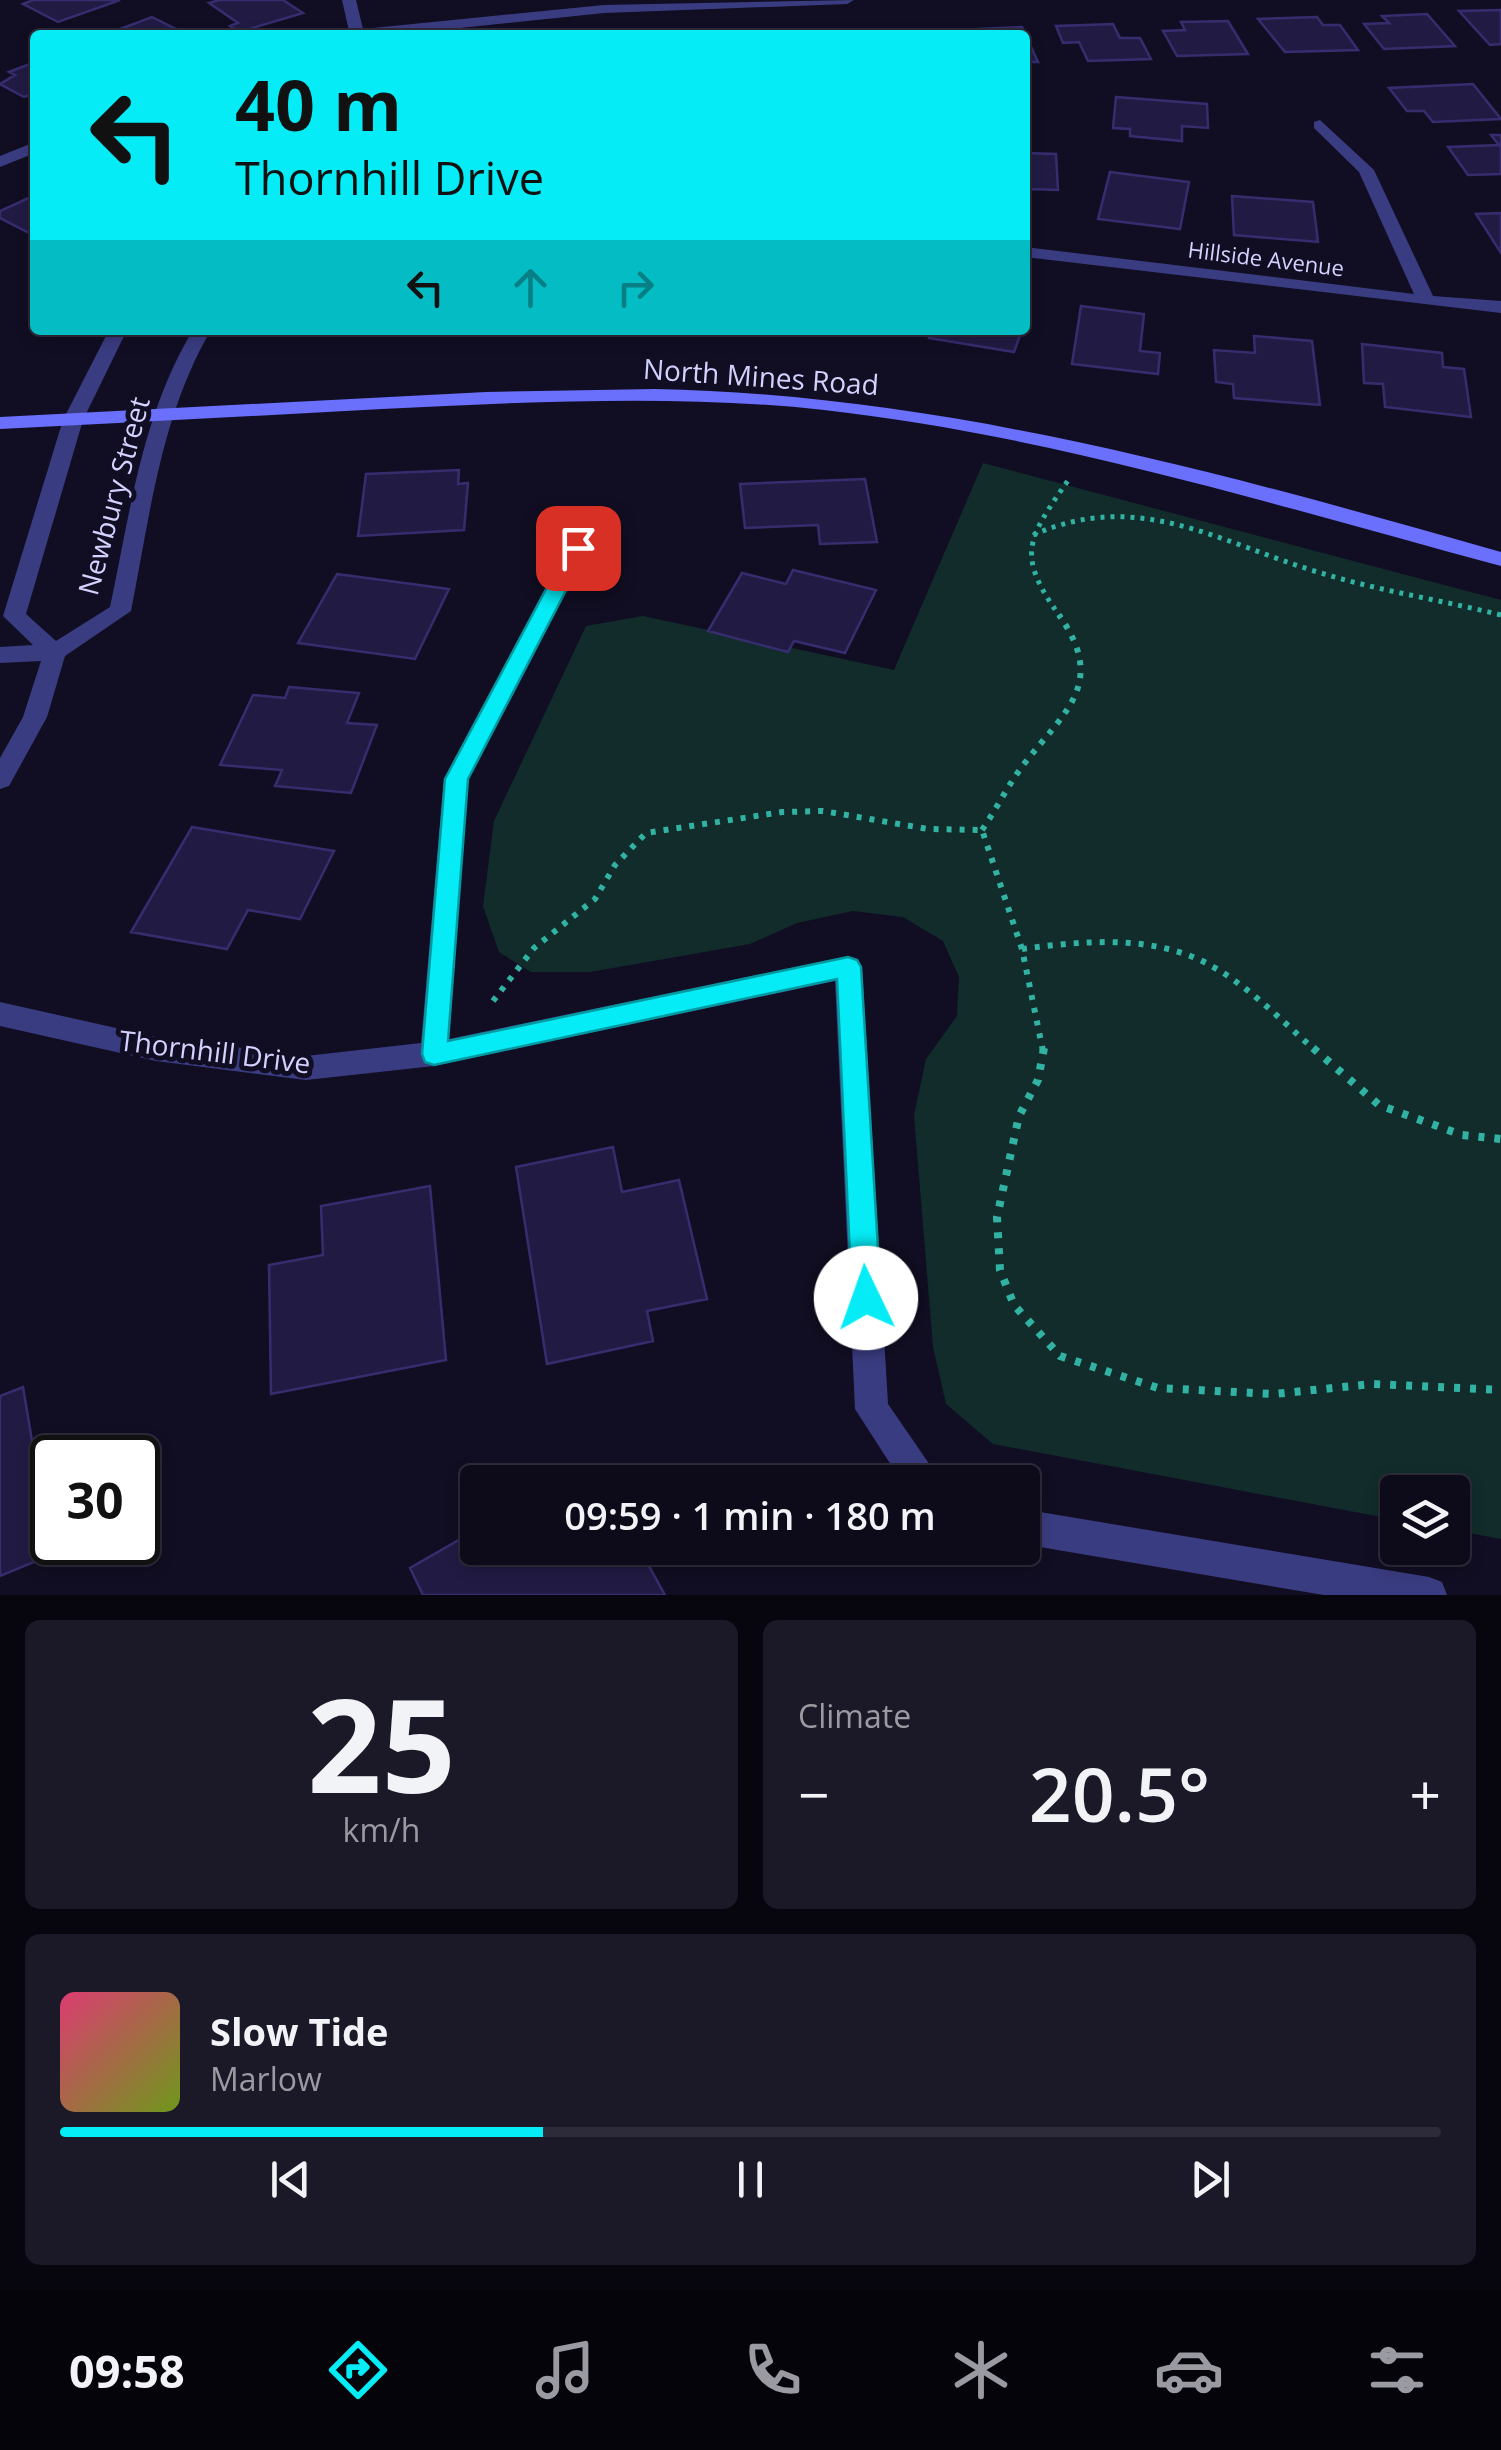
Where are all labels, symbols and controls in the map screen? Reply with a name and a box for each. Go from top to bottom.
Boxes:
text: 40 m [235,56,402,152]
icon: left [70,70,200,200]
text: Thornhill Drive [235,147,544,208]
street label: Hillside Avenue [1186,234,1346,282]
icon: left [398,260,453,315]
icon: ahead [503,260,558,315]
icon: right [608,260,663,315]
street label: North Mines Road [642,349,880,403]
street label: Newbury Street [68,392,158,599]
pin [536,506,621,591]
icon: arrive [551,521,606,576]
street label: Thornhill Drive [117,1020,313,1082]
position arrow [814,1246,918,1350]
speed limit sign: 30 [30,1435,160,1565]
map controls [1380,1475,1470,1565]
button: layers [1380,1475,1470,1565]
text: 09:59 · 1 min · 180 m [564,1489,936,1541]
text: 25 [307,1654,456,1831]
text: Climate [798,1694,911,1737]
text: 20.5° [1029,1742,1210,1844]
text: − [798,1756,829,1831]
text: + [1410,1756,1441,1831]
text: km/h [343,1808,420,1851]
text: Slow Tide [210,2005,389,2057]
text: Marlow [210,2057,322,2100]
icon: previous [263,2152,318,2207]
icon: pause [723,2152,778,2207]
icon: next [1183,2152,1238,2207]
icon: directions [323,2335,393,2405]
icon: music [530,2335,600,2405]
icon: phone [738,2335,808,2405]
icon: climate [946,2335,1016,2405]
icon: car [1154,2335,1224,2405]
icon: filters [1362,2335,1432,2405]
text: 09:58 [69,2340,185,2401]

